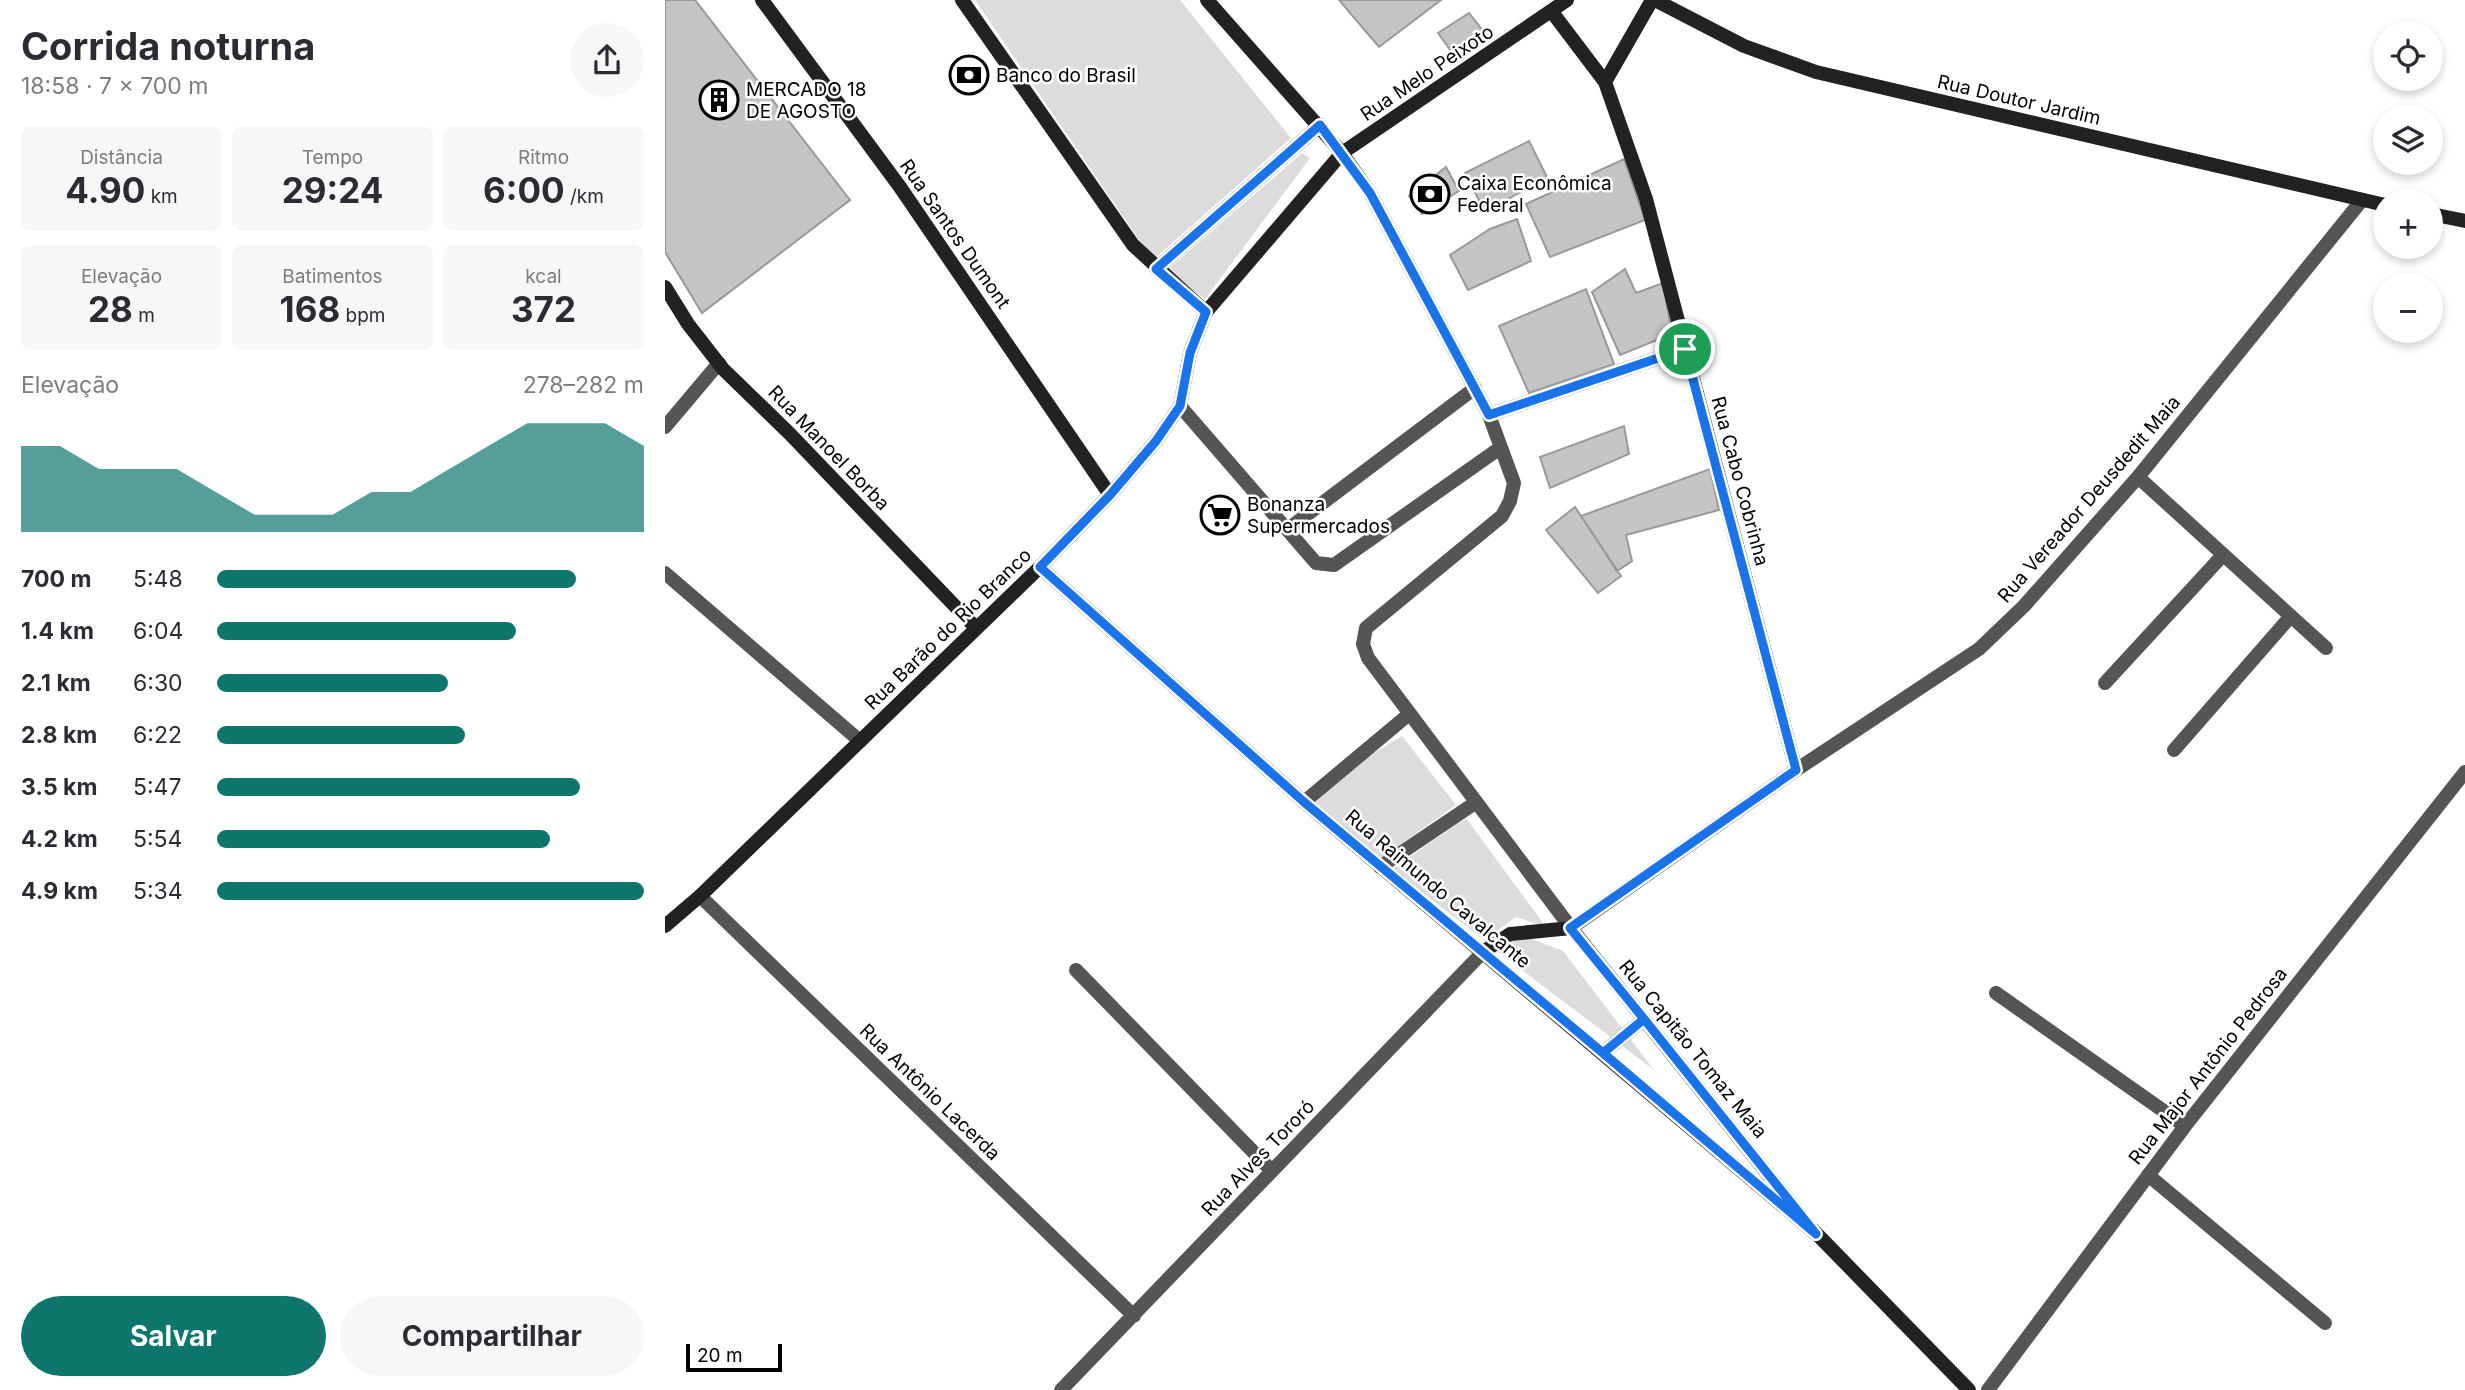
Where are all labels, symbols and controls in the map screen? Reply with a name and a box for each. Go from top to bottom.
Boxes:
street label: Rua Melo Peixoto [1356,20,1498,126]
map controls [2373,21,2443,343]
button: locate [2373,21,2443,91]
text: Corrida noturna [21,23,315,69]
button: share [570,23,644,97]
bank icon: Banco do Brasil [948,54,990,96]
place label: Banco do Brasil [996,64,1136,87]
street label: Rua Doutor Jardim [1935,70,2103,130]
text: 18:58 · 7 × 700 m [21,72,208,100]
place label: MERCADO 18 DE AGOSTO [746,78,867,123]
building icon: MERCADO 18 DE AGOSTO [698,79,740,121]
button: layers [2373,105,2443,175]
text: Distância [80,146,163,169]
text: Tempo [302,146,363,169]
text: Ritmo [518,146,569,169]
street label: Rua Santos Dumont [895,155,1015,313]
text: 4.90 [65,169,145,211]
text: 29:24 [282,169,383,211]
text: 6:00 [483,169,565,211]
place label: Caixa Econômica Federal [1457,172,1612,217]
bank icon: Caixa Econômica Federal [1409,173,1451,215]
text: km [145,185,178,208]
text: /km [565,185,604,208]
button: + [2373,189,2443,259]
text: Elevação [81,265,162,288]
text: Batimentos [282,265,383,288]
text: kcal [525,265,562,288]
button: − [2373,273,2443,343]
text: 28 [88,288,133,330]
text: 168 [280,288,340,330]
text: 372 [511,288,576,330]
text: m [133,304,155,327]
text: bpm [340,304,385,327]
pin [1655,319,1715,379]
icon: arrive [1666,330,1704,368]
text: Elevação [21,371,119,399]
text: 278–282 m [523,371,644,399]
street label: Rua Manoel Borba [764,381,894,515]
street label: Rua Vereador Deusdedit Maia [1993,391,2185,607]
street label: Rua Cabo Cobrinha [1706,394,1774,568]
place label: Bonanza Supermercados [1247,493,1390,538]
supermarket icon: Bonanza Supermercados [1199,494,1241,536]
street label: Rua Barão do Rio Branco [860,543,1036,715]
text: 700 m [21,565,91,593]
text: 5:48 [133,565,183,593]
text: 1.4 km [21,617,94,645]
text: 6:04 [133,617,183,645]
text: 2.1 km [21,669,91,697]
text: 6:30 [133,669,183,697]
text: 2.8 km [21,721,97,749]
text: 6:22 [133,721,182,749]
text: 3.5 km [21,773,97,801]
text: 5:47 [133,773,181,801]
street label: Rua Raimundo Cavalcante [1341,805,1535,973]
text: 4.2 km [21,825,98,853]
text: 5:54 [133,825,182,853]
text: 4.9 km [21,877,98,905]
text: 5:34 [133,877,183,905]
street label: Rua Capitão Tomaz Maia [1614,955,1772,1143]
street label: Rua Major Antônio Pedrosa [2124,963,2292,1169]
street label: Rua Antônio Lacerda [855,1019,1005,1165]
street label: Rua Alves Tororó [1197,1095,1319,1221]
button: Salvar [21,1296,326,1376]
button: Compartilhar [340,1296,644,1376]
scale bar [686,1341,782,1373]
text: 20 m [697,1344,743,1367]

